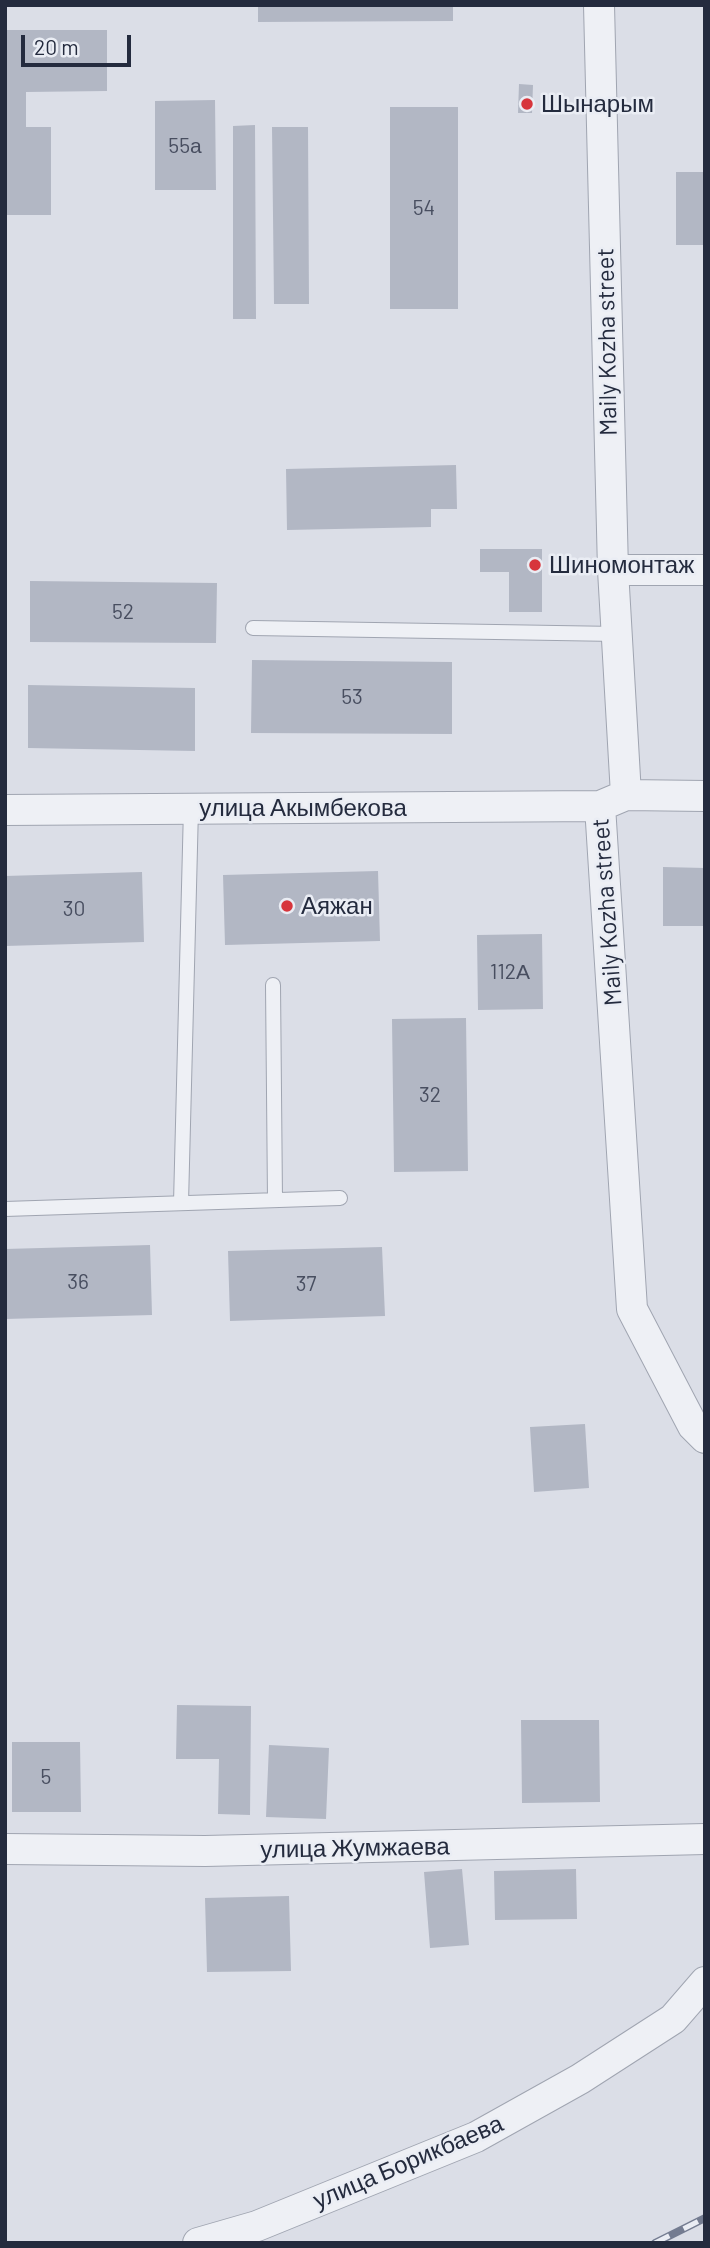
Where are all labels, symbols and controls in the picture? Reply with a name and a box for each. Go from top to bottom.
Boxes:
scale bar [24,21,135,65]
text: 20 m [34,34,79,59]
place label: Шынарым [541,90,654,118]
marker: Шынарым [519,96,535,112]
house number: 55а [168,133,202,159]
house number: 54 [413,195,435,221]
street label: Maily Kozha street [591,248,623,436]
place label: Шиномонтаж [549,551,694,579]
marker: Шиномонтаж [527,557,543,573]
house number: 52 [112,599,134,625]
house number: 53 [341,684,363,710]
street label: улица Акымбекова [199,794,407,822]
street label: Maily Kozha street [586,817,628,1007]
place label: Аяжан [301,892,373,920]
house number: 30 [63,896,85,922]
marker: Аяжан [279,898,295,914]
house number: 112А [490,959,530,985]
house number: 32 [419,1082,441,1108]
house number: 36 [67,1269,89,1295]
house number: 37 [296,1271,316,1297]
house number: 5 [41,1764,51,1790]
street label: улица Жумжаева [260,1832,450,1864]
street label: улица Борикбаева [309,2109,507,2215]

